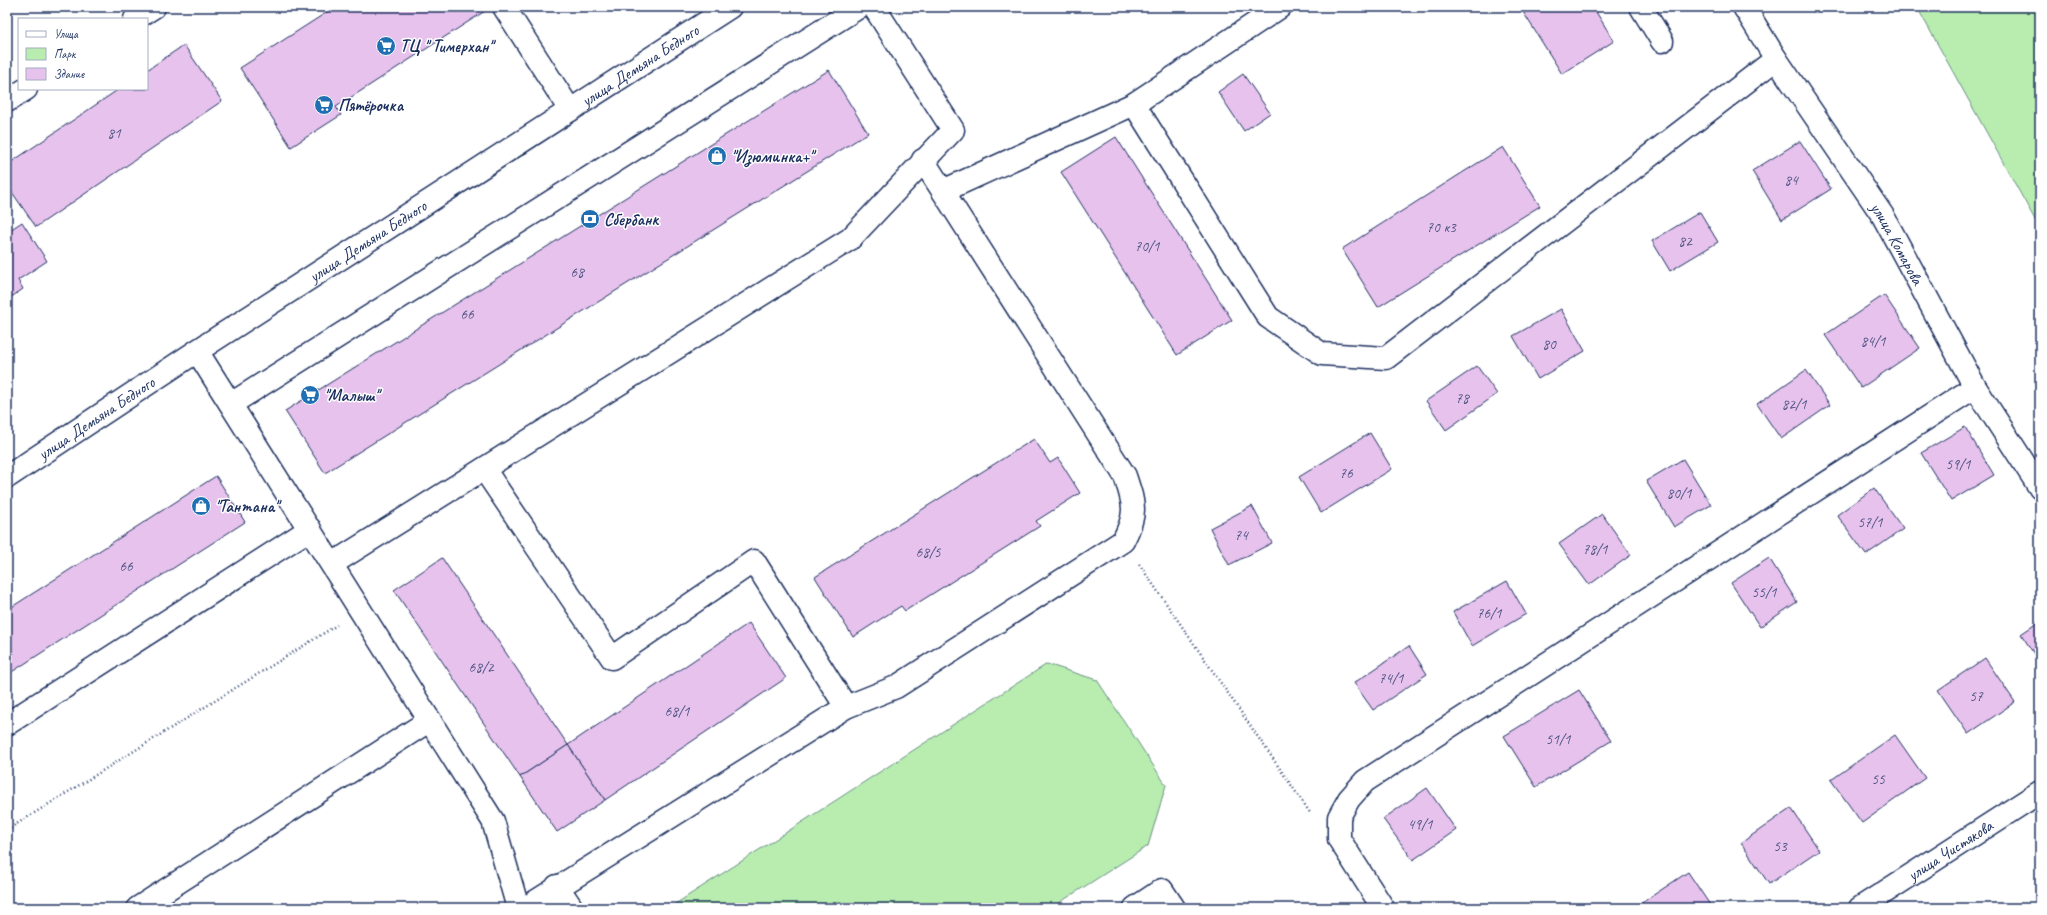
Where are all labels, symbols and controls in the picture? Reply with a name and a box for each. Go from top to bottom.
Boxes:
legend [18,18,148,90]
street label: улица Демьяна Бедного [576,19,703,111]
text: Улица [54,26,79,42]
supermarket icon: ТЦ " Тимерхан" [375,35,397,57]
place label: ТЦ " Тимерхан" [400,36,497,57]
text: Парк [54,46,77,62]
text: Здание [54,66,85,82]
supermarket icon: Пятёрочка [313,94,335,116]
place label: Пятёрочка [338,95,405,116]
house number: 81 [107,124,122,143]
shop icon: "Изюминка+" [706,145,728,167]
place label: "Изюминка+" [731,146,817,168]
house number: 84 [1784,171,1799,190]
street label: улица Демьяна Бедного [304,195,431,287]
street label: улица Комарова [1866,197,1929,290]
bank icon: Сбербанк [579,208,601,230]
place label: Сбербанк [604,209,659,230]
house number: 70 к3 [1426,218,1457,237]
house number: 82 [1678,232,1693,251]
house number: 70/1 [1134,237,1161,256]
house number: 68 [570,263,585,282]
house number: 66 [460,305,475,324]
house number: 84/1 [1860,332,1887,351]
house number: 80 [1542,335,1557,354]
street label: улица Демьяна Бедного [33,371,159,465]
supermarket icon: "Малыш" [299,384,321,406]
place label: "Малыш" [324,385,382,406]
house number: 78 [1455,389,1470,408]
house number: 82/1 [1781,395,1808,414]
house number: 59/1 [1945,455,1972,474]
house number: 76 [1339,464,1354,483]
house number: 80/1 [1666,484,1693,503]
shop icon: "Тантана" [190,495,212,517]
place label: "Тантана" [215,496,282,517]
house number: 57/1 [1857,513,1884,532]
house number: 74 [1234,526,1249,545]
house number: 78/1 [1582,540,1609,559]
house number: 68/5 [915,543,942,562]
house number: 66 [119,557,134,576]
house number: 55/1 [1751,583,1778,602]
house number: 76/1 [1476,604,1503,623]
house number: 68/2 [468,658,495,677]
house number: 74/1 [1378,669,1405,688]
house number: 57 [1969,687,1984,706]
house number: 68/1 [664,702,691,721]
house number: 51/1 [1545,730,1572,749]
house number: 55 [1871,770,1886,789]
street label: улица Чистякова [1903,814,1998,886]
house number: 49/1 [1407,815,1434,834]
house number: 53 [1773,837,1788,856]

